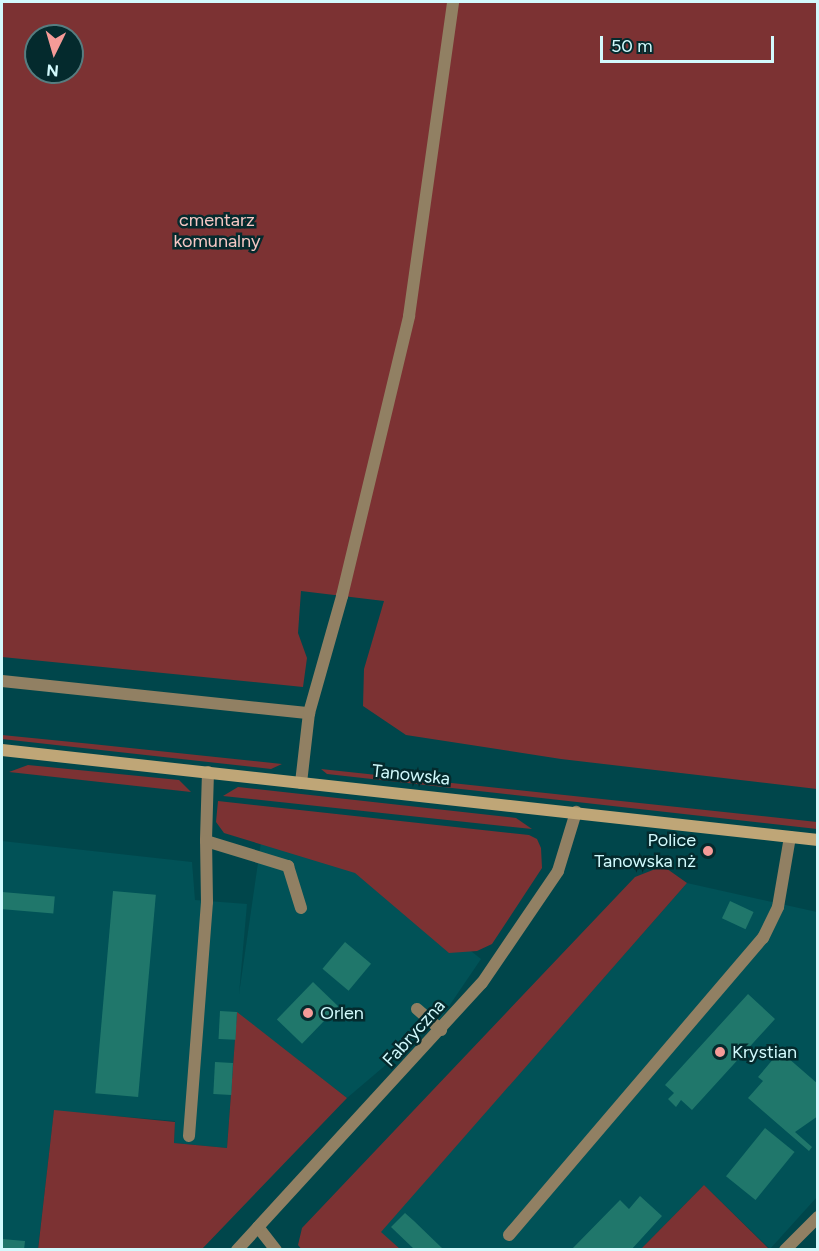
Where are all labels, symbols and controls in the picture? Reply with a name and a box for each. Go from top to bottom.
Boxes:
north arrow [24,24,84,84]
scale bar [603,24,777,62]
text: 50 m [611,35,653,57]
text: N [46,60,60,80]
park label: cmentarz komunalny [174,210,260,252]
street label: Tanowska [371,760,451,790]
place label: Police Tanowska nż [594,830,696,872]
marker: Police Tanowska nż [701,844,715,858]
street label: Fabryczna [378,995,450,1071]
place label: Orlen [320,1002,364,1024]
marker: Orlen [301,1006,315,1020]
place label: Krystian [732,1041,797,1063]
marker: Krystian [713,1045,727,1059]

